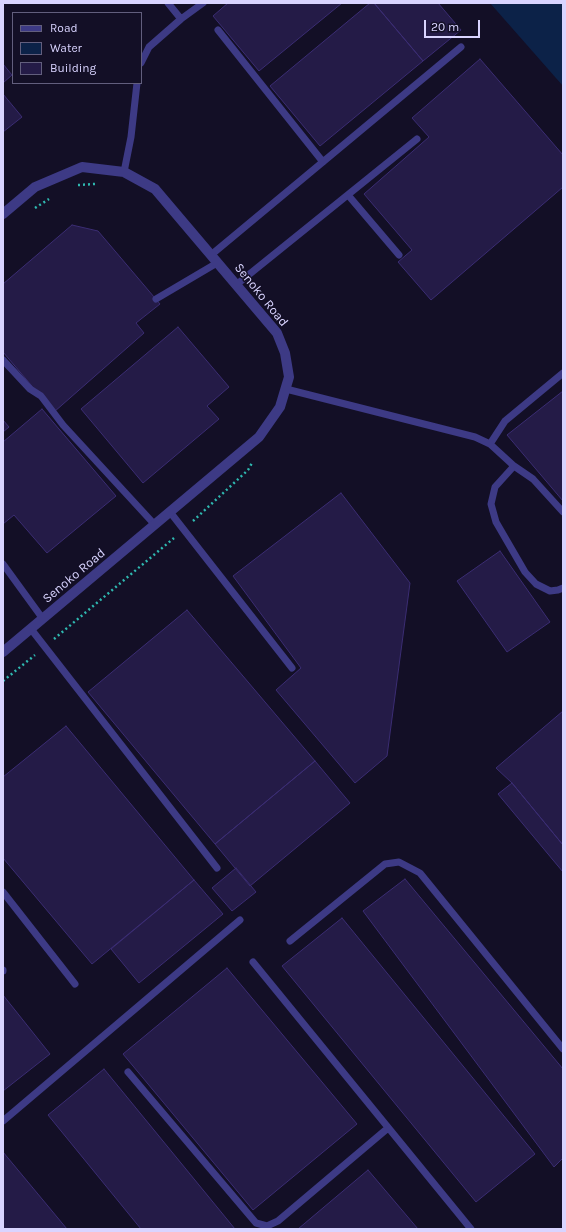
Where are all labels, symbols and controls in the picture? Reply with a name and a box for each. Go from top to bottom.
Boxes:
legend [12,12,142,84]
scale bar [426,12,482,38]
text: 20 m [431,20,459,34]
text: Road [50,21,78,35]
text: Water [50,41,82,55]
text: Building [50,61,96,75]
street label: Senoko Road [231,260,291,330]
street label: Senoko Road [40,545,108,607]

